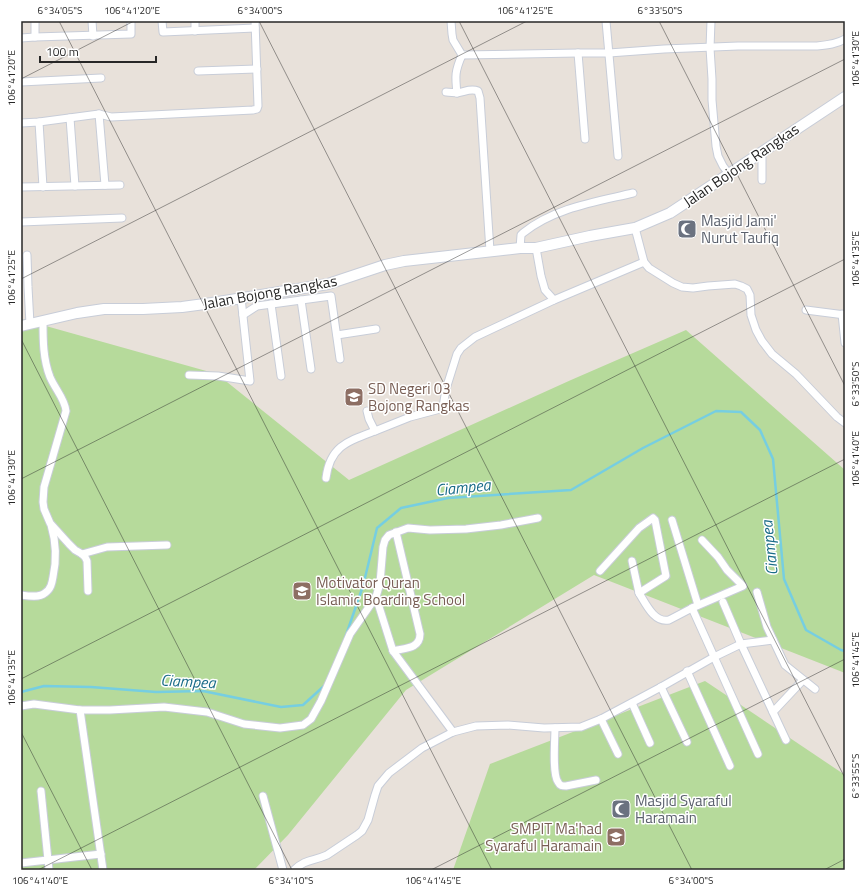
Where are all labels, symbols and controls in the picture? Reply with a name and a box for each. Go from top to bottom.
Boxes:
text: 6°34'05"S [38,3,82,18]
text: 106°41'20"E [104,3,161,18]
text: 6°34'00"S [238,3,282,18]
text: 106°41'25"E [497,3,554,18]
text: 6°33'50"S [638,3,682,18]
text: 106°41'30"E [848,30,863,87]
scale bar [40,38,156,64]
text: 100 m [46,42,79,61]
text: 106°41'20"E [4,49,19,106]
street label: Jalan Bojong Rangkas [678,117,804,212]
place label: Masjid Jami' Nurut Taufiq [701,209,779,249]
mosque icon: Masjid Jami' Nurut Taufiq [676,218,698,240]
text: 106°41'35"E [848,230,863,287]
text: 106°41'25"E [4,249,19,306]
street label: Jalan Bojong Rangkas [201,269,339,315]
text: 6°33'50"S [848,362,863,406]
place label: SD Negeri 03 Bojong Rangkas [368,377,470,417]
school or university icon: SD Negeri 03 Bojong Rangkas [343,386,365,408]
text: 106°41'40"E [848,430,863,487]
text: 106°41'30"E [4,449,19,506]
water label: Ciampea [434,472,493,502]
water label: Ciampea [754,518,784,577]
place label: Motivator Quran Islamic Boarding School [316,571,465,611]
school or university icon: Motivator Quran Islamic Boarding School [291,580,313,602]
text: 106°41'45"E [848,631,863,688]
text: 106°41'35"E [4,649,19,706]
water label: Ciampea [160,668,217,694]
text: 6°33'55"S [848,754,863,798]
place label: Masjid Syaraful Haramain [635,789,732,829]
mosque icon: Masjid Syaraful Haramain [610,798,632,820]
place label: SMPIT Ma'had Syaraful Haramain [485,817,602,857]
school or university icon: SMPIT Ma'had Syaraful Haramain [605,826,627,848]
text: 106°41'40"E [12,873,69,888]
text: 6°34'10"S [269,873,313,888]
text: 106°41'45"E [405,873,462,888]
text: 6°34'00"S [669,873,713,888]

